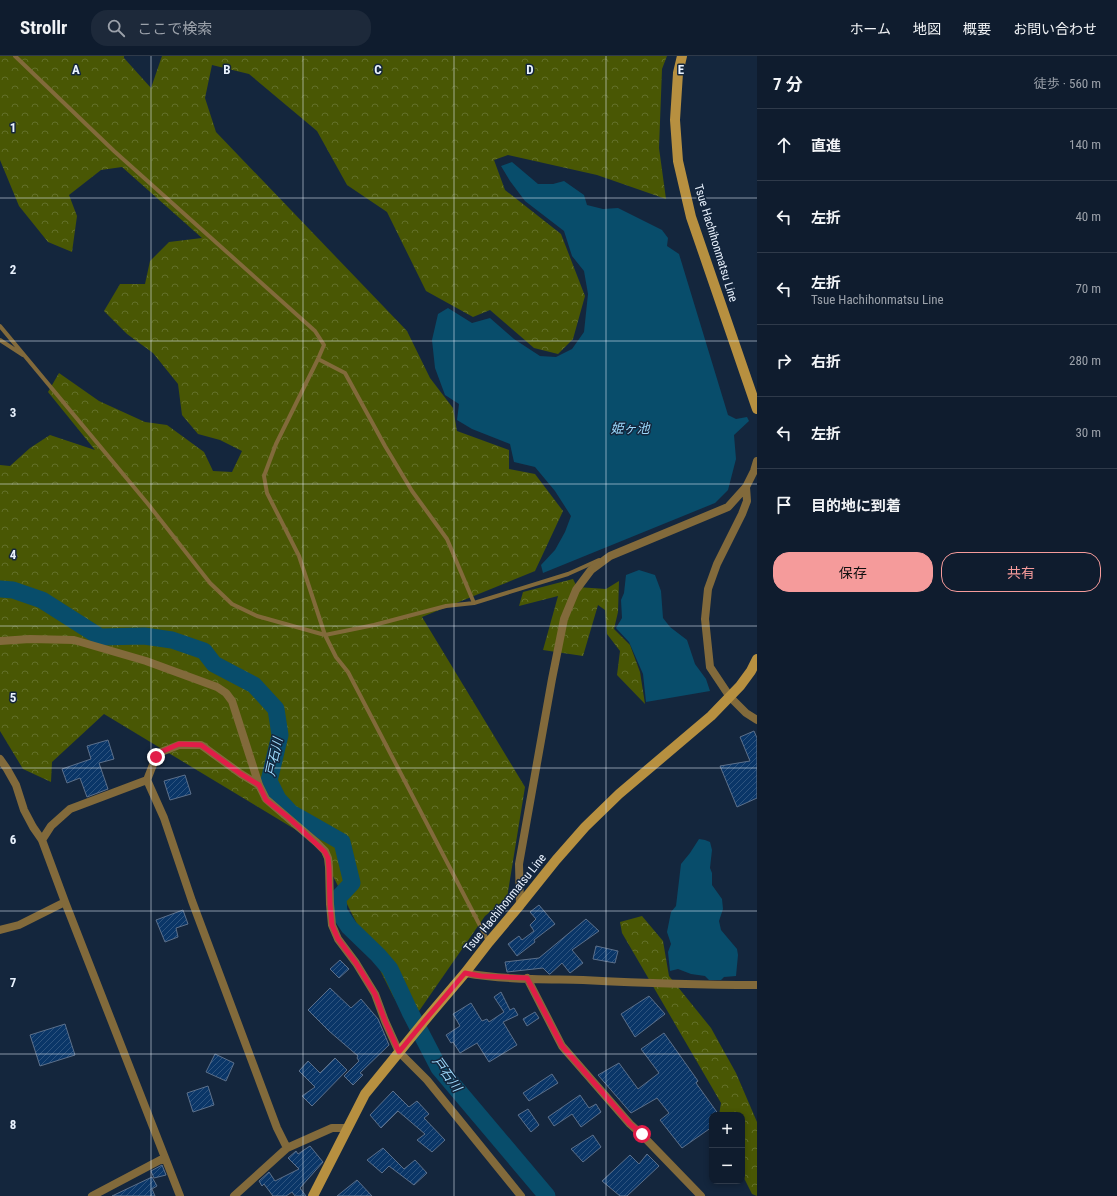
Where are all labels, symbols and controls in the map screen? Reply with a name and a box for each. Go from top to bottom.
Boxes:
search box [91,10,371,46]
text: Strollr [20,16,67,39]
icon: search [105,17,127,39]
text: ここで検索 [137,20,212,38]
text: ホーム [849,21,891,37]
text: 地図 [913,21,941,37]
text: 概要 [963,21,991,37]
text: お問い合わせ [1013,21,1097,37]
text: A [72,62,80,77]
text: B [223,62,231,77]
text: C [374,62,382,77]
text: D [526,62,534,77]
text: E [678,62,685,77]
text: 7 分 [773,74,803,94]
text: 徒歩 · 560 m [1034,76,1101,91]
text: 1 [10,120,16,135]
icon: ahead [773,134,795,156]
text: 直進 [811,137,841,155]
text: 140 m [1069,137,1101,152]
street label: Tsue Hachihonmatsu Line [691,182,741,304]
icon: left [773,206,795,228]
text: 左折 [811,209,841,227]
text: 40 m [1075,209,1101,224]
text: 2 [10,262,17,277]
text: 左折 [811,274,841,292]
icon: left [773,278,795,300]
text: 70 m [1075,281,1101,296]
text: Tsue Hachihonmatsu Line [811,292,944,307]
icon: right [773,350,795,372]
text: 右折 [811,353,841,371]
text: 280 m [1069,353,1101,368]
text: 3 [10,405,16,420]
water label: 姫ヶ池 [610,421,651,436]
icon: left [773,422,795,444]
text: 左折 [811,425,841,443]
text: 30 m [1075,425,1101,440]
icon: arrive [773,494,795,516]
text: 目的地に到着 [811,497,901,515]
text: 4 [10,547,17,562]
button: 保存 [773,552,933,592]
button: 共有 [941,552,1101,592]
text: 5 [10,690,17,705]
water label: 戸石川 [263,734,286,778]
route end [147,748,165,766]
text: 6 [10,832,17,847]
street label: Tsue Hachihonmatsu Line [461,851,549,955]
text: 7 [10,975,17,990]
water label: 戸石川 [429,1054,466,1096]
map controls [709,1112,745,1184]
button: + [709,1112,745,1148]
text: 8 [10,1117,16,1132]
route start [633,1125,651,1143]
button: − [709,1148,745,1184]

